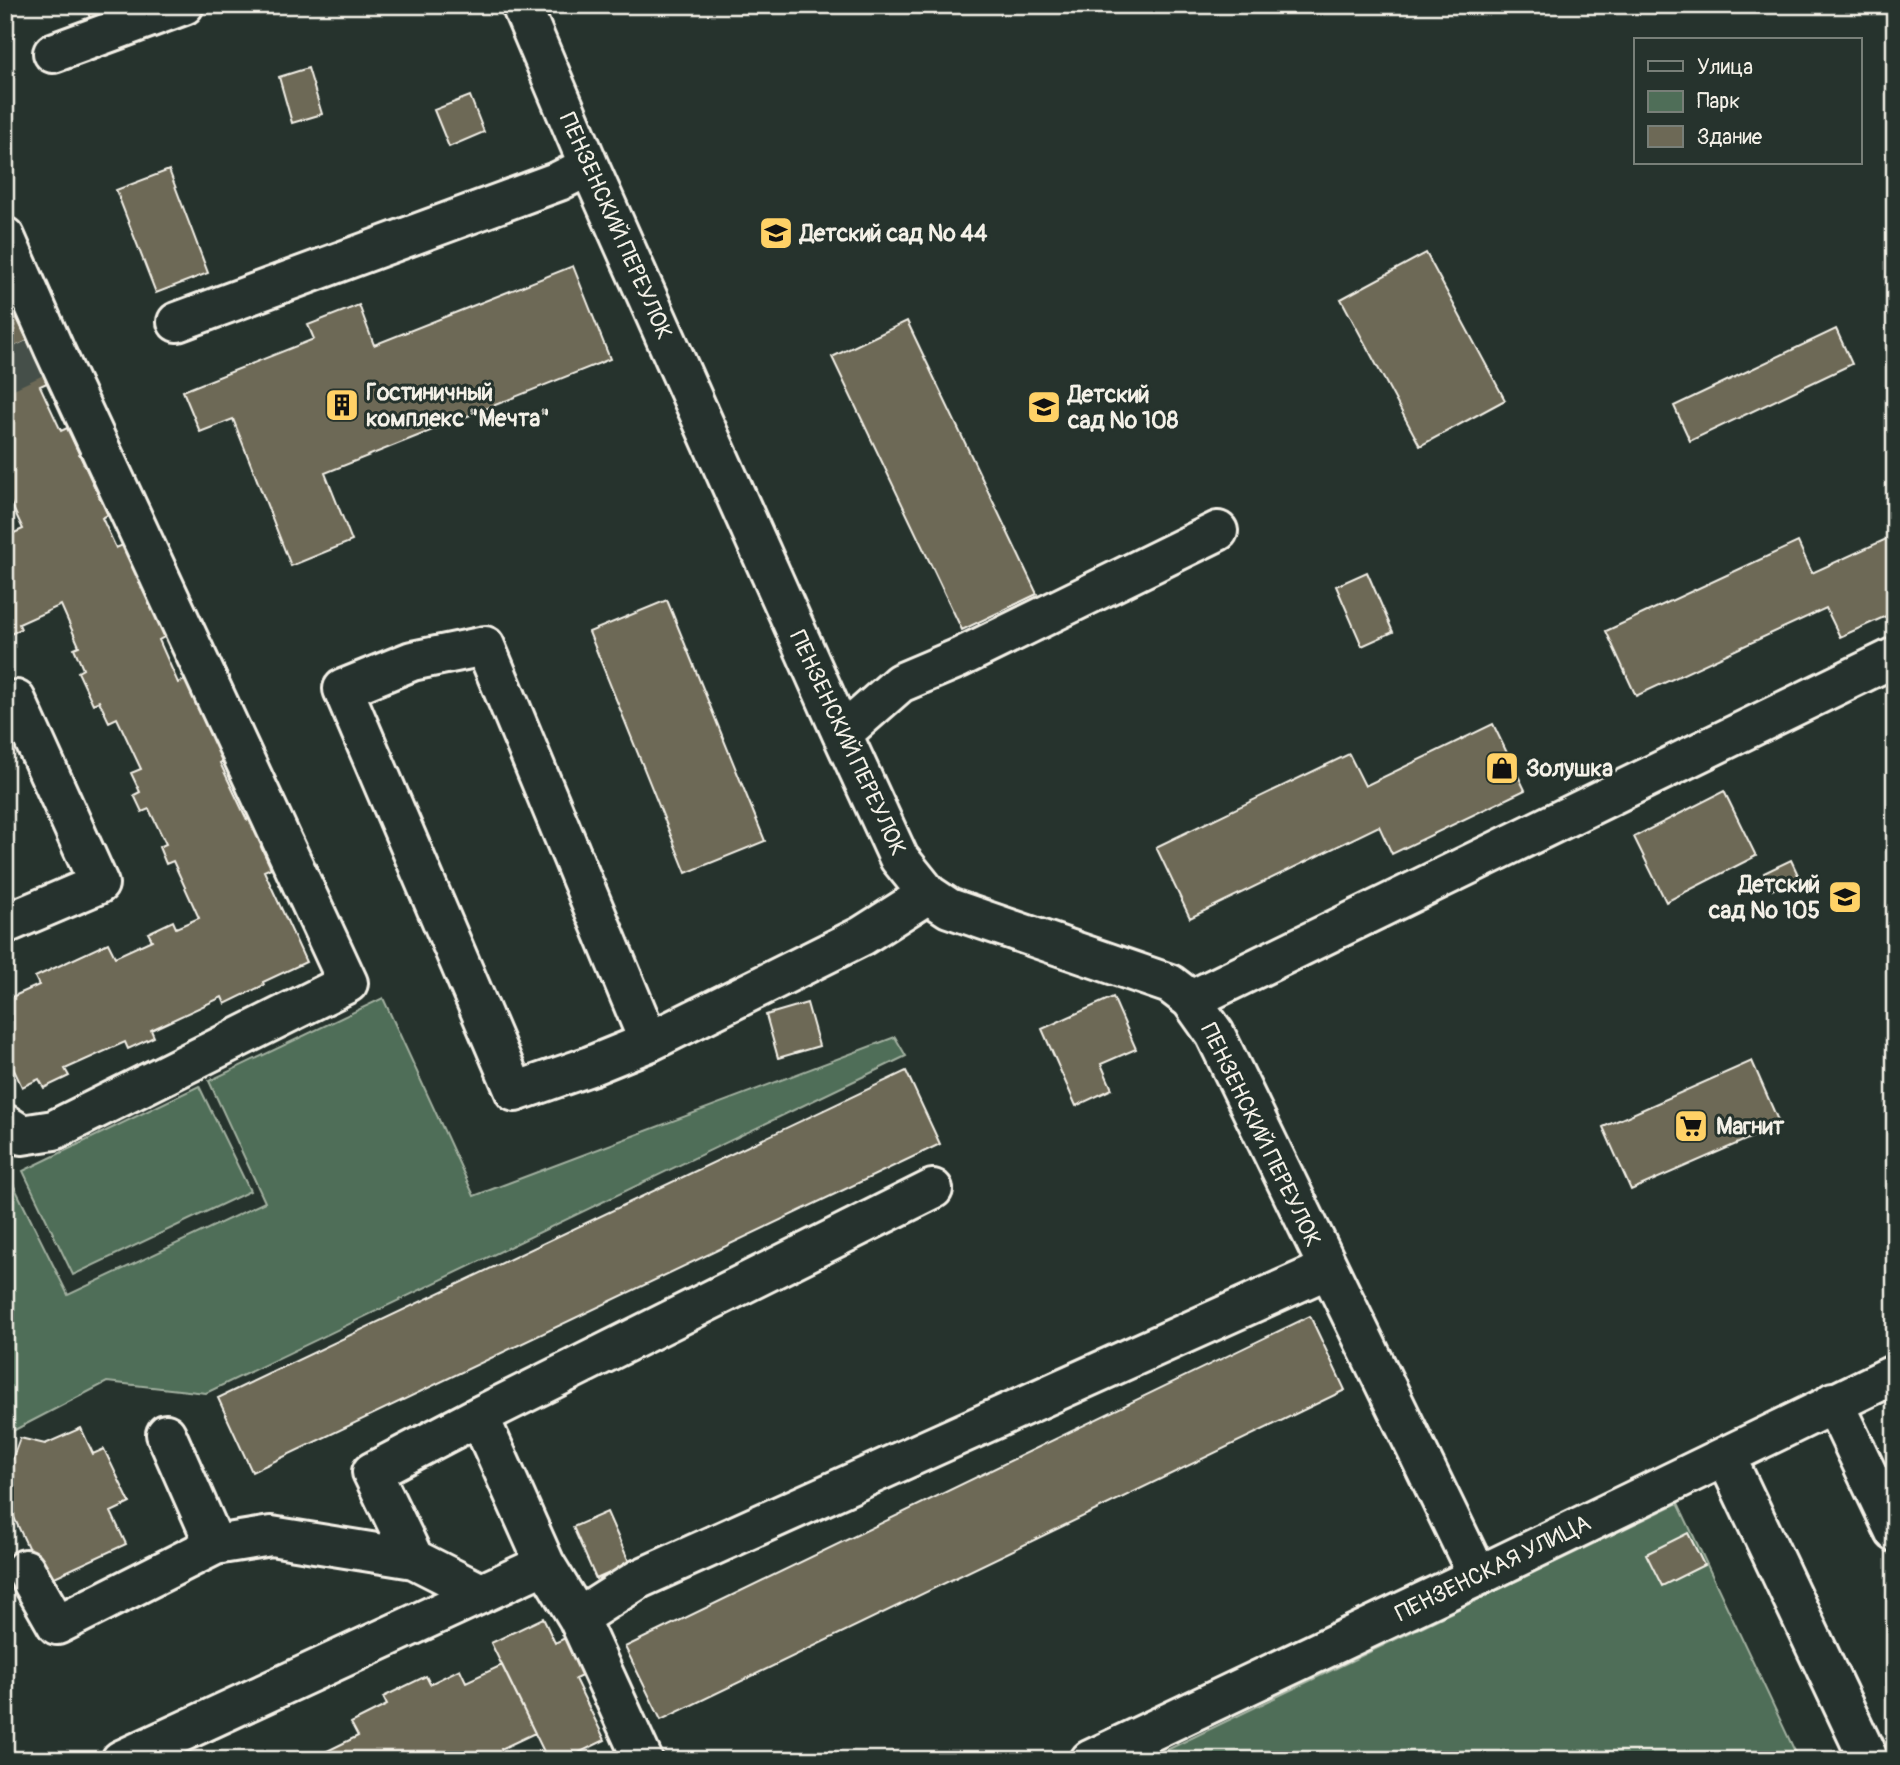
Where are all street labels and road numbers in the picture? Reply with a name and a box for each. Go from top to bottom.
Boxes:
street label: ПЕНЗЕНСКИЙ ПЕРЕУЛОК [553,108,679,344]
street label: ПЕНЗЕНСКИЙ ПЕРЕУЛОК [783,626,913,860]
street label: ПЕНЗЕНСКИЙ ПЕРЕУЛОК [1194,1018,1328,1252]
street label: ПЕНЗЕНСКАЯ УЛИЦА [1390,1508,1596,1628]

